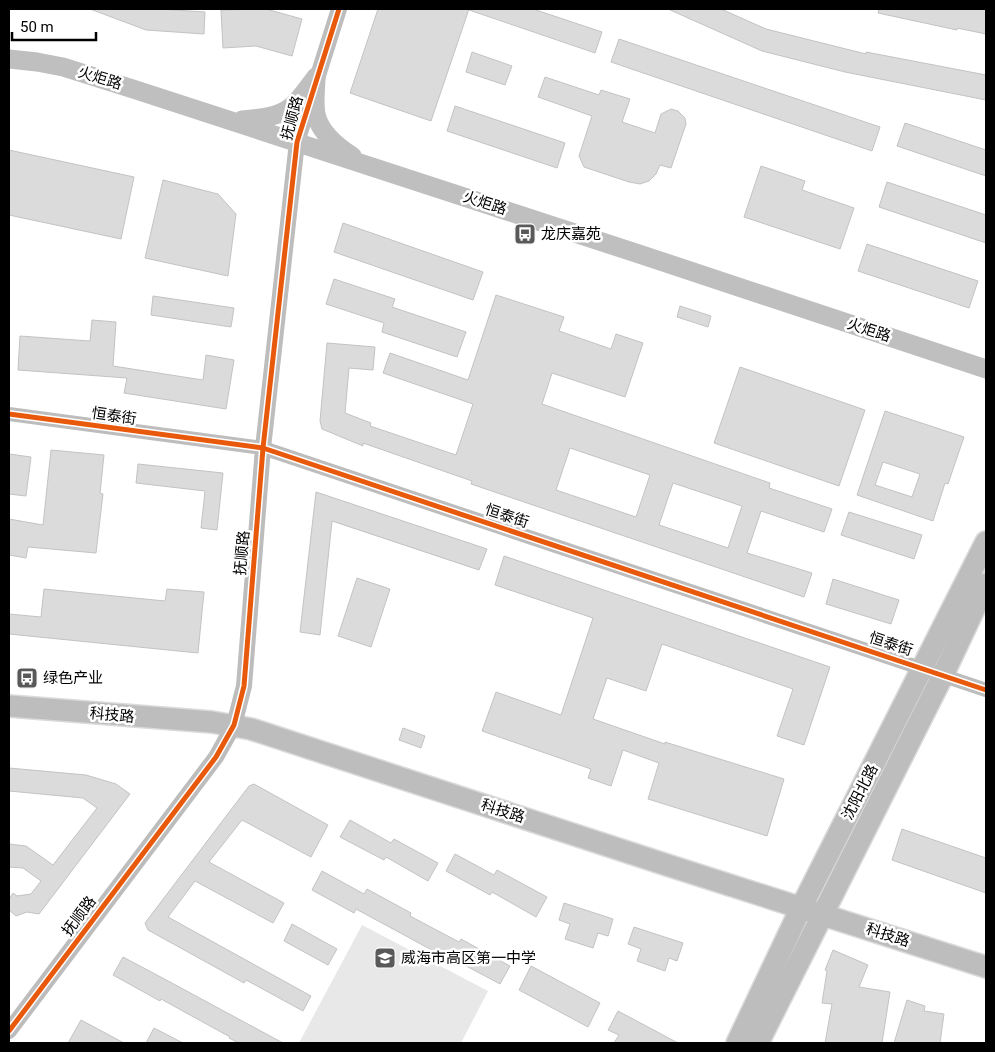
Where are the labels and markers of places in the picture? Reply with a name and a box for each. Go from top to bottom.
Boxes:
bus stop icon: 龙庆嘉苑 [513,222,537,246]
place label: 龙庆嘉苑 [541,225,601,243]
bus stop icon: 绿色产业 [15,666,39,690]
place label: 绿色产业 [43,669,103,687]
school or university icon: 威海市高区第一中学 [373,946,397,970]
place label: 威海市高区第一中学 [401,949,536,967]

